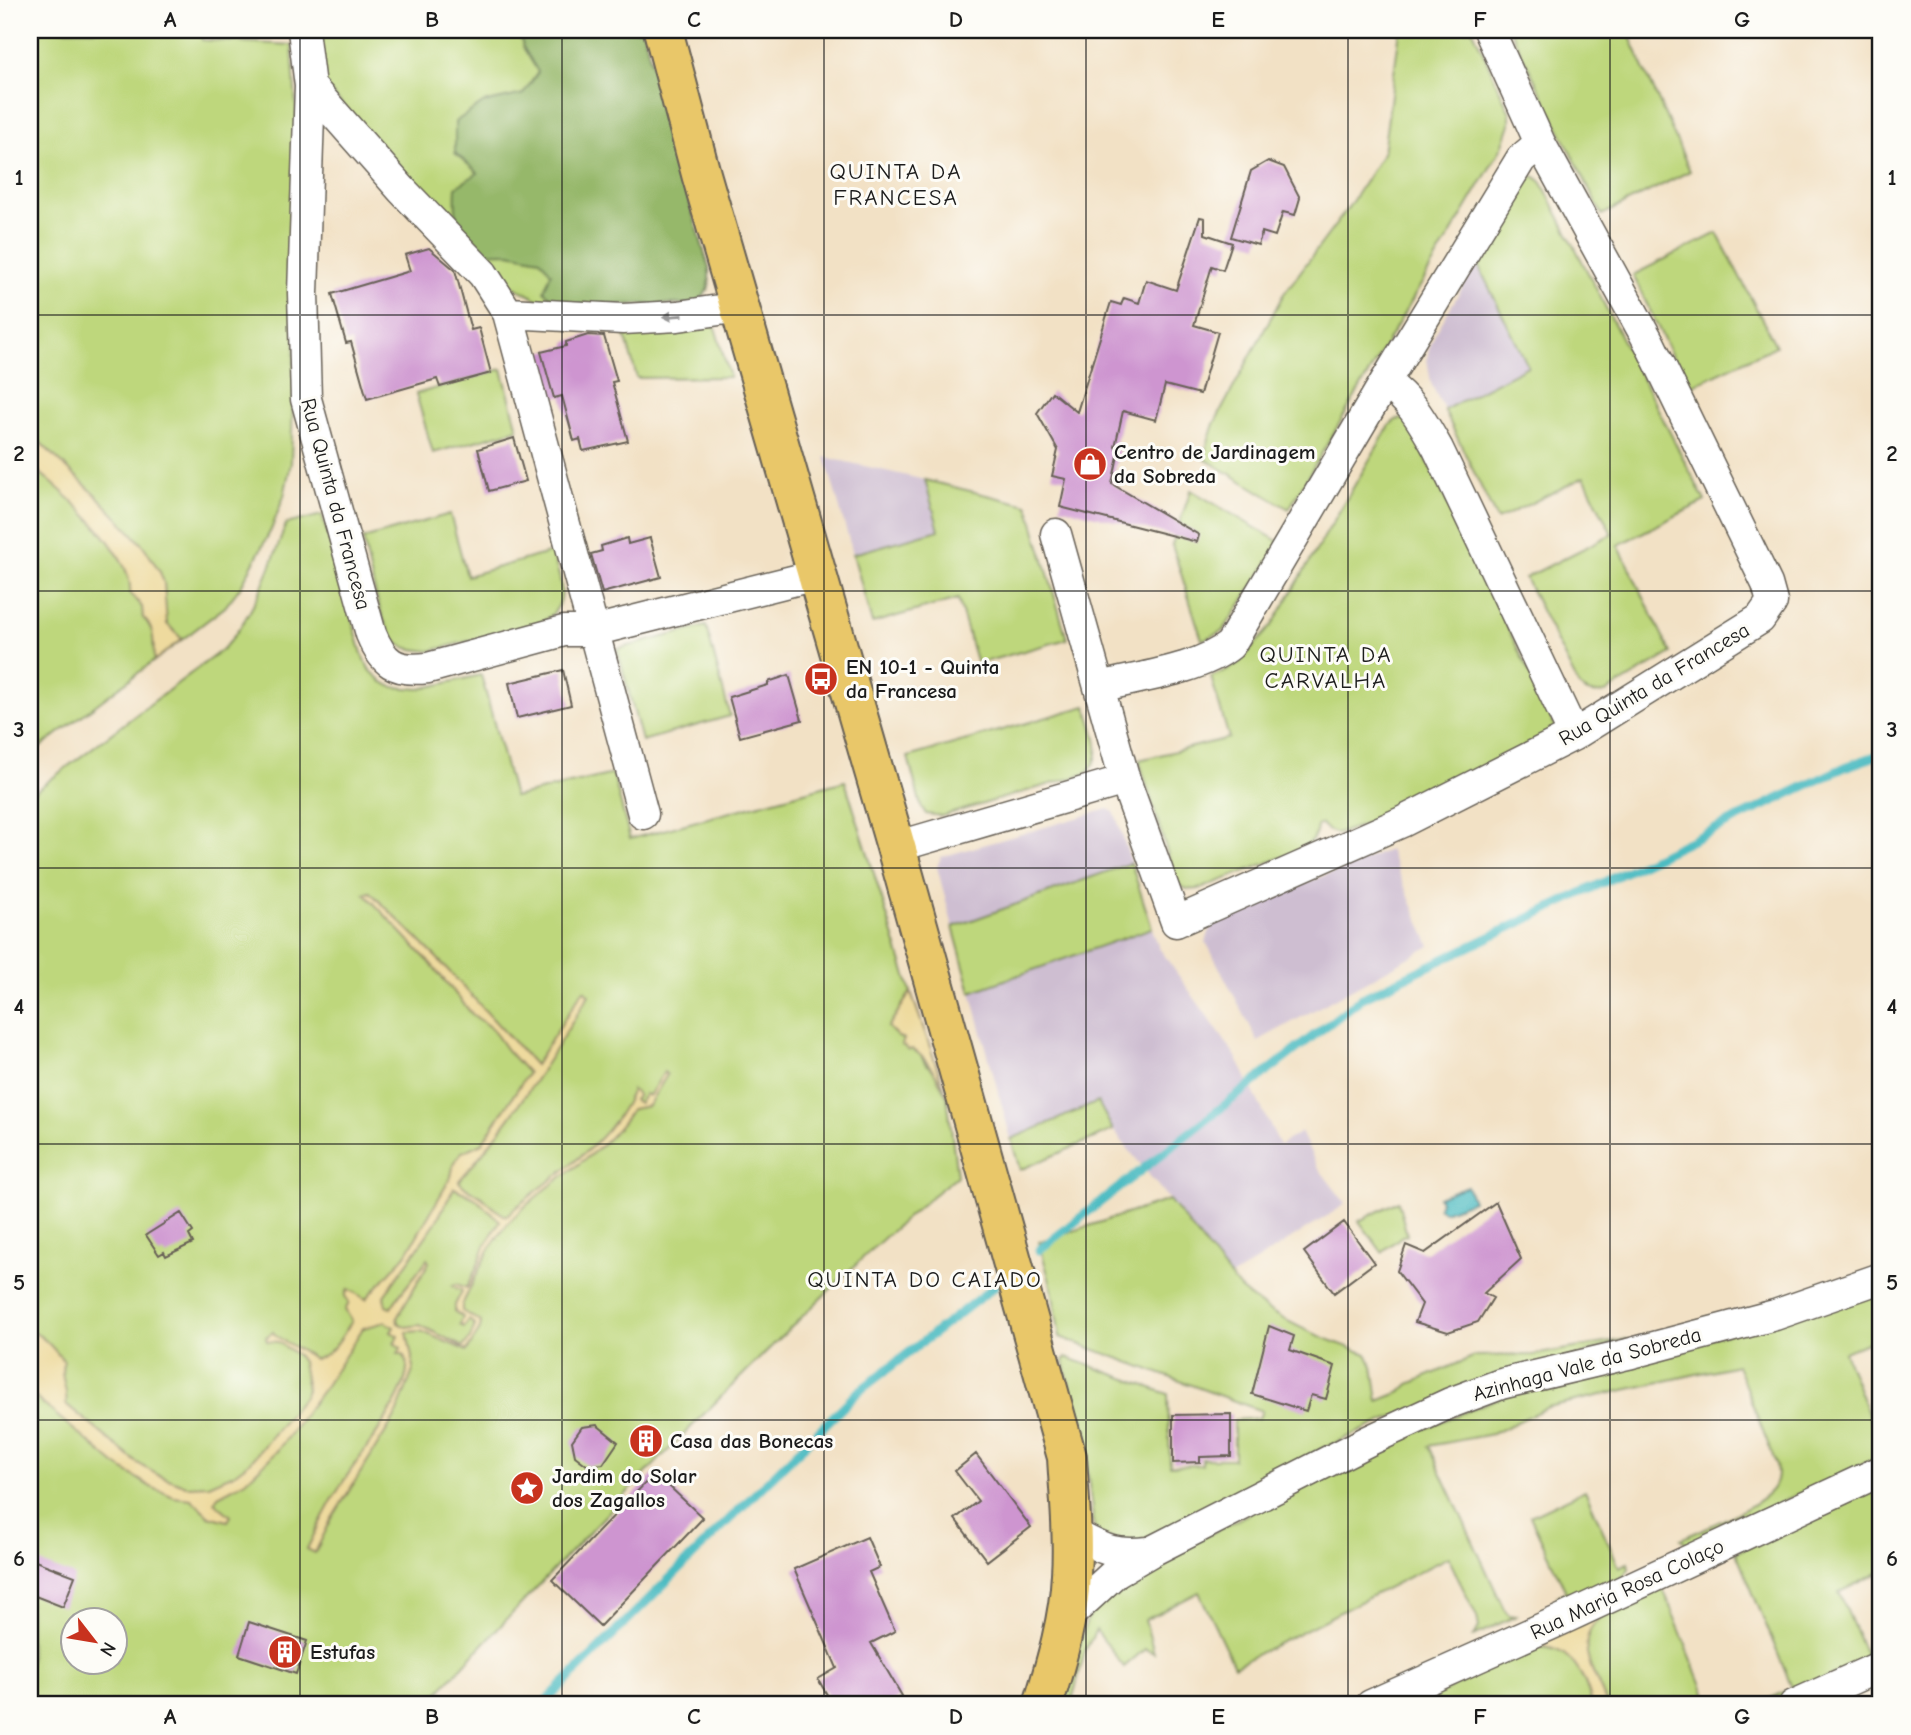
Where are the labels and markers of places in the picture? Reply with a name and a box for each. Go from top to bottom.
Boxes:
place label: Centro de Jardinagem da Sobreda [1114,440,1316,488]
shop icon: Centro de Jardinagem da Sobreda [1071,445,1109,483]
place label: EN 10-1 - Quinta da Francesa [846,655,999,703]
bus stop icon: EN 10-1 - Quinta da Francesa [802,660,840,698]
building icon: Casa das Bonecas [627,1422,665,1460]
place label: Casa das Bonecas [670,1429,833,1453]
place label: Jardim do Solar dos Zagallos [552,1464,697,1512]
place icon: Jardim do Solar dos Zagallos [508,1469,546,1507]
building icon: Estufas [266,1633,304,1671]
place label: Estufas [310,1640,375,1664]

